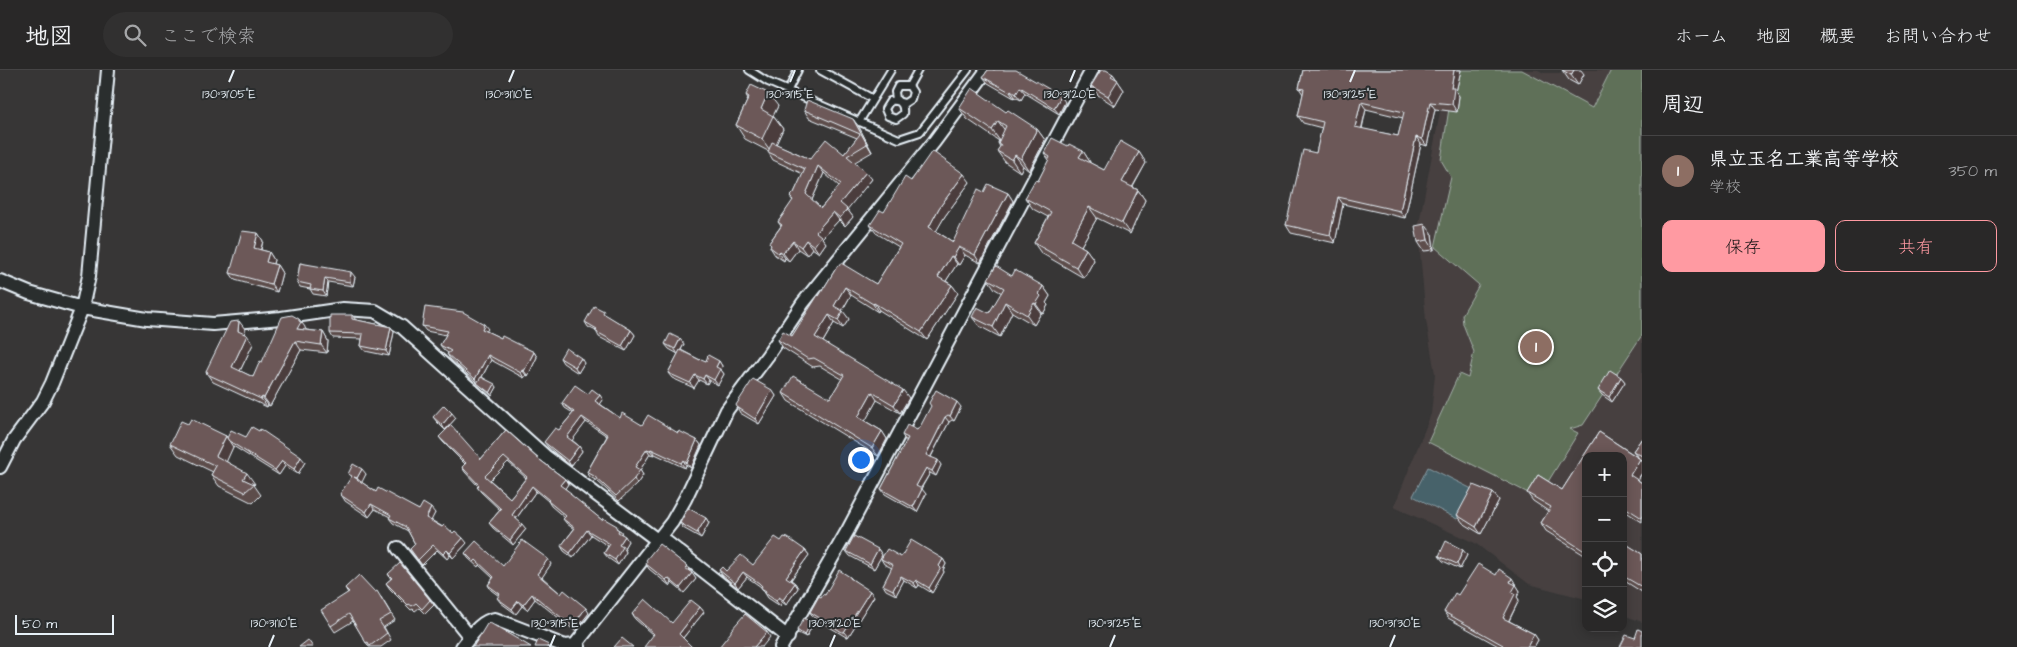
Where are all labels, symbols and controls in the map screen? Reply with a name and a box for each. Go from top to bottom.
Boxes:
search box [103,12,453,57]
text: 地図 [25,20,73,54]
icon: search [121,21,149,49]
text: ここで検索 [161,23,256,50]
text: ホーム [1675,24,1728,49]
text: 地図 [1756,24,1792,49]
text: 概要 [1820,24,1856,49]
text: お問い合わせ [1884,24,1992,49]
text: 130°31'05"E [202,86,256,103]
text: 130°31'10"E [486,86,532,103]
text: 130°31'15"E [766,86,814,103]
text: 130°31'20"E [1044,86,1096,103]
text: 130°31'25"E [1324,86,1376,103]
text: 周辺 [1662,90,1704,119]
text: 県立玉名工業高等学校 [1709,146,1899,173]
text: 1 [1677,160,1679,182]
text: 350 m [1949,160,1997,182]
text: 学校 [1709,176,1741,198]
button: 保存 [1662,220,1825,272]
button: 共有 [1835,220,1997,272]
pin: 1 [1520,328,1552,366]
your location [848,447,874,473]
map controls [1582,452,1627,632]
button: + [1582,452,1627,497]
button: − [1582,497,1627,542]
button: locate [1582,542,1627,587]
button: layers [1582,587,1627,632]
scale bar [15,612,114,635]
text: 50 m [22,614,57,634]
text: 130°31'10"E [251,615,297,632]
text: 130°31'15"E [531,615,579,632]
text: 130°31'20"E [809,615,861,632]
text: 130°31'25"E [1089,615,1141,632]
text: 130°31'30"E [1369,615,1421,632]

